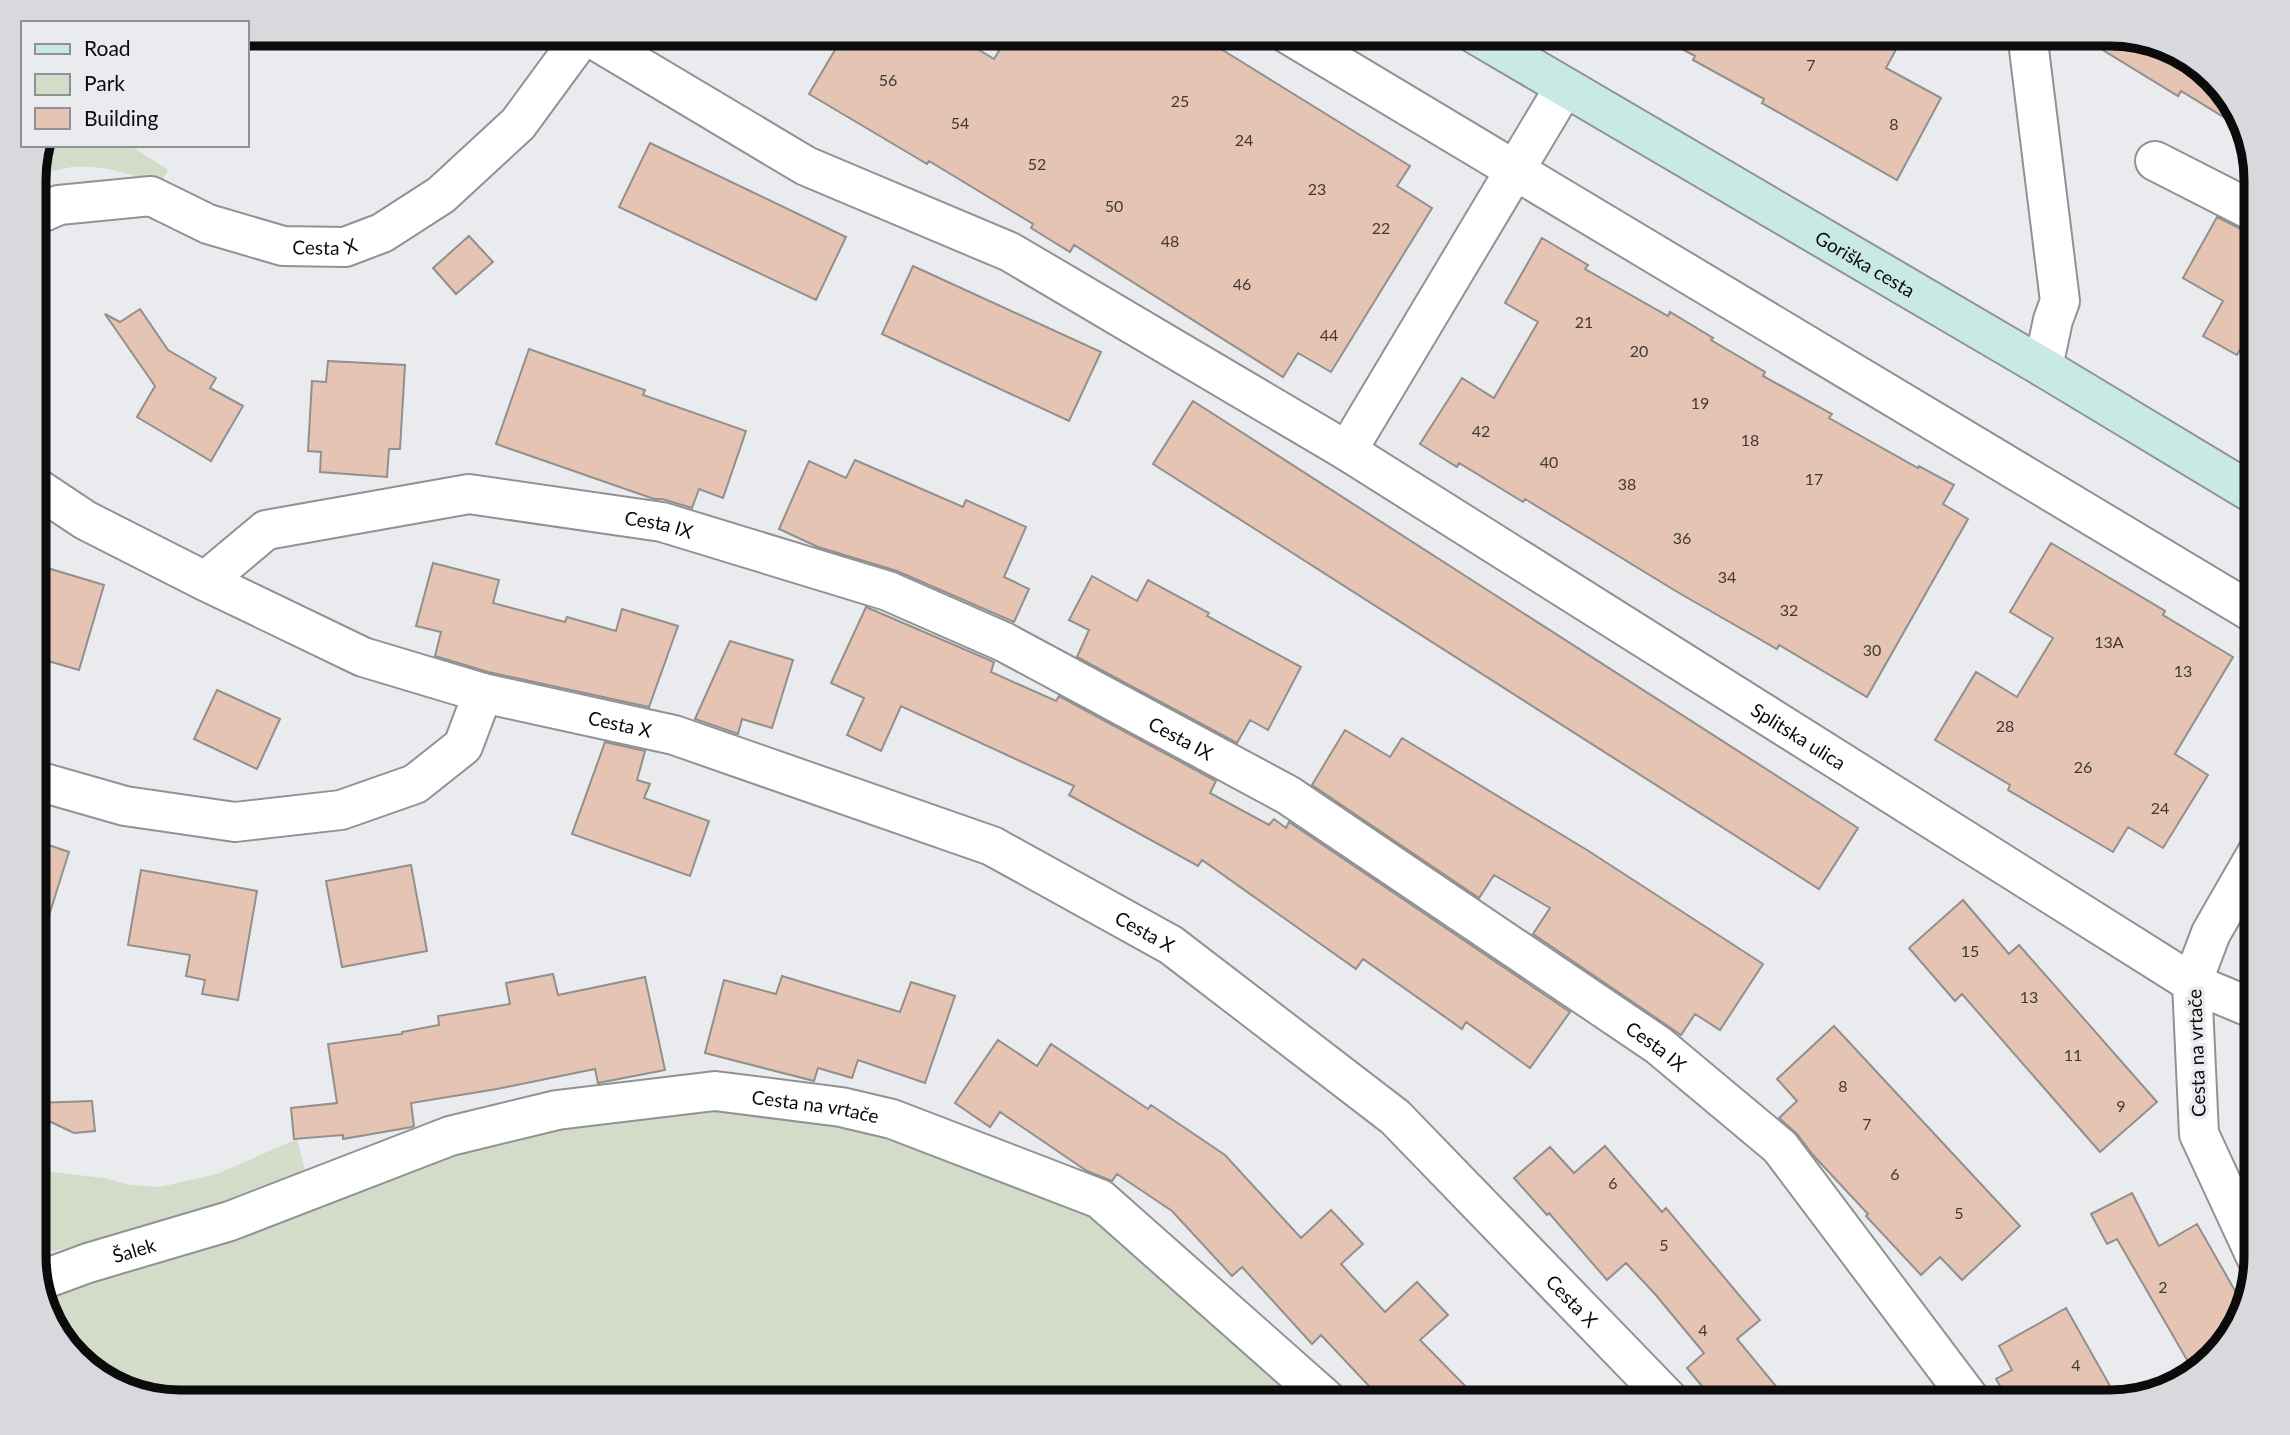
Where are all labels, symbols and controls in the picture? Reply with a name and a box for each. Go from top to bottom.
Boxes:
legend [21,21,248,147]
text: Road [84,35,131,60]
house number: 7 [1806,55,1816,74]
text: Park [84,70,125,95]
house number: 56 [879,70,897,89]
house number: 25 [1171,91,1189,110]
text: Building [84,105,159,130]
house number: 54 [951,113,969,132]
house number: 8 [1889,114,1899,133]
house number: 24 [1235,130,1253,149]
house number: 52 [1028,154,1046,173]
house number: 23 [1308,179,1326,198]
house number: 50 [1105,196,1123,215]
house number: 22 [1372,218,1390,237]
street label: Goriška cesta [1812,225,1920,301]
house number: 48 [1161,231,1179,250]
street label: Cesta X [292,232,361,258]
house number: 46 [1233,274,1251,293]
house number: 21 [1575,312,1593,331]
house number: 44 [1320,325,1338,344]
house number: 20 [1630,341,1648,360]
house number: 19 [1691,393,1709,412]
house number: 42 [1472,421,1490,440]
house number: 18 [1741,430,1759,449]
house number: 40 [1540,452,1558,471]
house number: 17 [1805,469,1823,488]
house number: 38 [1618,474,1636,493]
street label: Cesta IX [623,505,697,543]
house number: 36 [1673,528,1691,547]
house number: 34 [1718,567,1736,586]
house number: 32 [1780,600,1798,619]
house number: 13A [2094,632,2124,651]
house number: 30 [1863,640,1881,659]
house number: 13 [2174,661,2192,680]
street label: Splitska ulica [1747,697,1850,774]
street label: Cesta X [586,705,655,741]
street label: Cesta IX [1145,711,1218,764]
house number: 28 [1996,716,2014,735]
house number: 26 [2074,757,2092,776]
house number: 24 [2151,798,2169,817]
street label: Cesta X [1112,905,1179,957]
house number: 15 [1961,941,1979,960]
house number: 13 [2020,987,2038,1006]
street label: Cesta na vrtače [2182,989,2210,1117]
street label: Cesta IX [1622,1016,1692,1076]
house number: 11 [2064,1045,2082,1064]
house number: 8 [1838,1076,1848,1095]
street label: Cesta na vrtače [751,1084,881,1127]
house number: 9 [2116,1096,2126,1115]
house number: 7 [1862,1114,1872,1133]
house number: 6 [1890,1164,1900,1183]
house number: 6 [1608,1173,1618,1192]
house number: 5 [1954,1203,1964,1222]
street label: Šalek [110,1232,158,1267]
house number: 5 [1659,1235,1669,1254]
street label: Cesta X [1542,1269,1604,1332]
house number: 2 [2158,1277,2168,1296]
house number: 4 [1698,1320,1708,1339]
house number: 4 [2071,1355,2081,1374]

